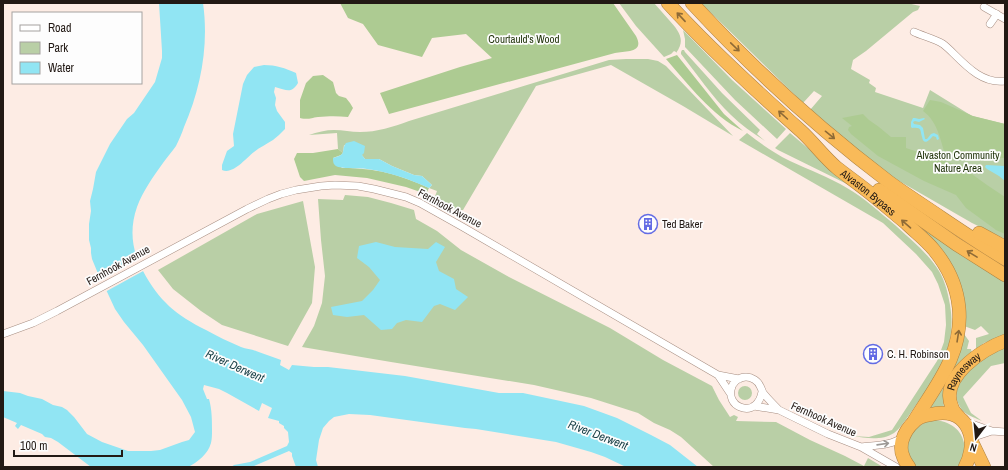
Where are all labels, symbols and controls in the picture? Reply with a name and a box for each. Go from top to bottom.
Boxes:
one-way arrow [676,11,685,22]
legend [12,12,142,84]
text: Road [48,20,72,36]
park label: Courtauld's Wood [488,32,560,46]
text: Park [48,40,68,56]
one-way arrow [730,42,740,52]
text: Water [48,60,75,76]
one-way arrow [778,111,788,120]
one-way arrow [825,131,836,140]
park label: Alvaston Community Nature Area [915,148,1000,175]
street label: Alvaston Bypass [837,166,899,219]
street label: Fernhook Avenue [416,185,484,231]
building icon: Ted Baker [637,213,659,235]
place label: Ted Baker [662,217,703,231]
one-way arrow [901,219,911,228]
street label: Fernhook Avenue [84,242,152,288]
one-way arrow [967,250,978,258]
one-way arrow [954,329,962,342]
building icon: C. H. Robinson [862,343,884,365]
water label: River Derwent [203,346,267,386]
place label: C. H. Robinson [887,347,949,361]
street label: Raynesway [943,349,984,392]
street label: Fernhook Avenue [789,398,859,440]
water label: River Derwent [566,416,630,454]
north arrow [956,418,996,458]
scale bar [14,432,122,458]
text: 100 m [20,438,47,454]
one-way arrow [876,440,889,448]
text: N [968,440,978,455]

